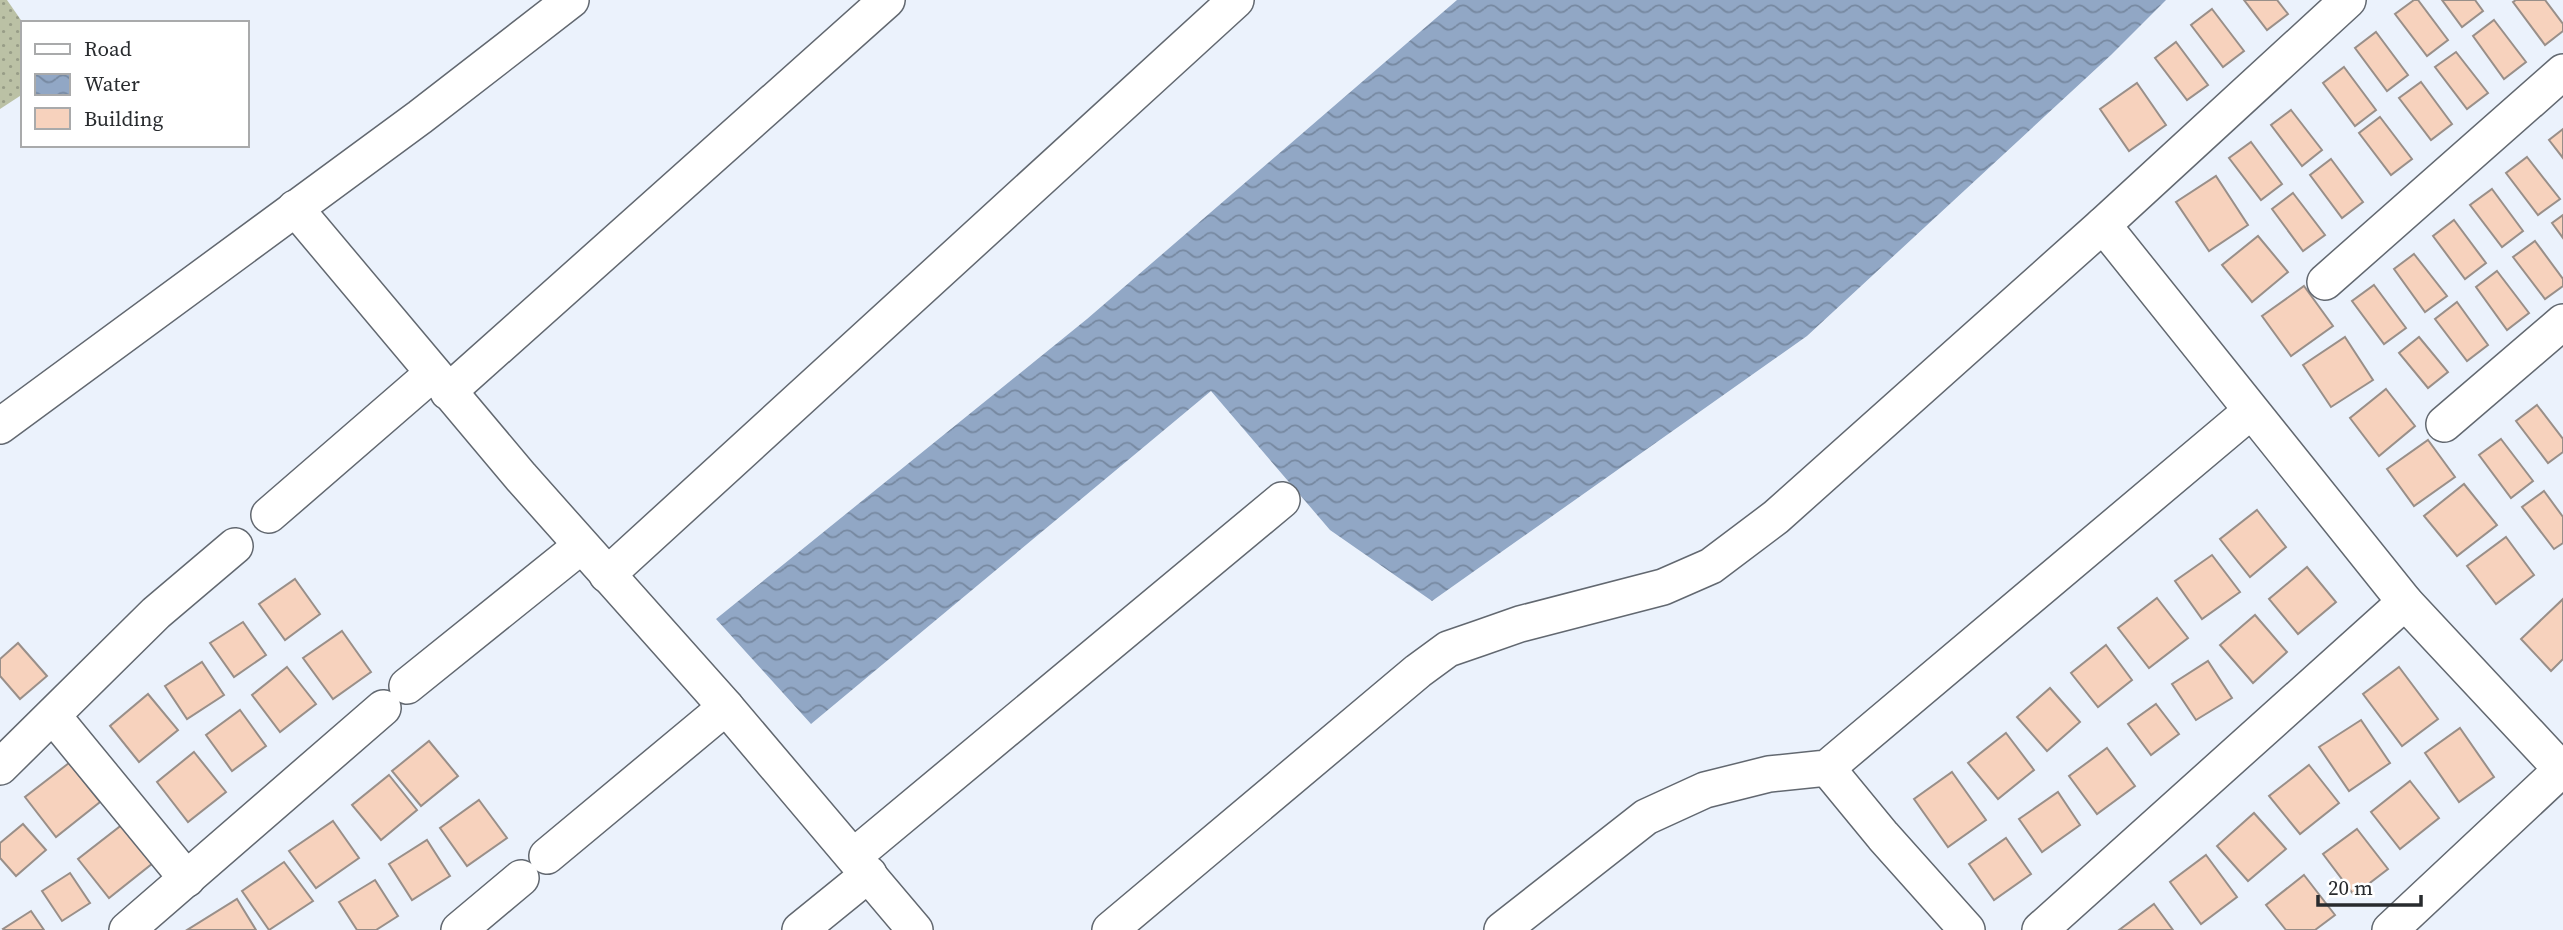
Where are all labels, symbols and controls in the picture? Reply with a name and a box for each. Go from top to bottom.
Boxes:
legend [21,21,248,147]
text: Road [84,34,132,63]
text: Water [84,69,140,98]
text: Building [84,104,163,133]
scale bar [2318,864,2421,908]
text: 20 m [2328,873,2373,902]

